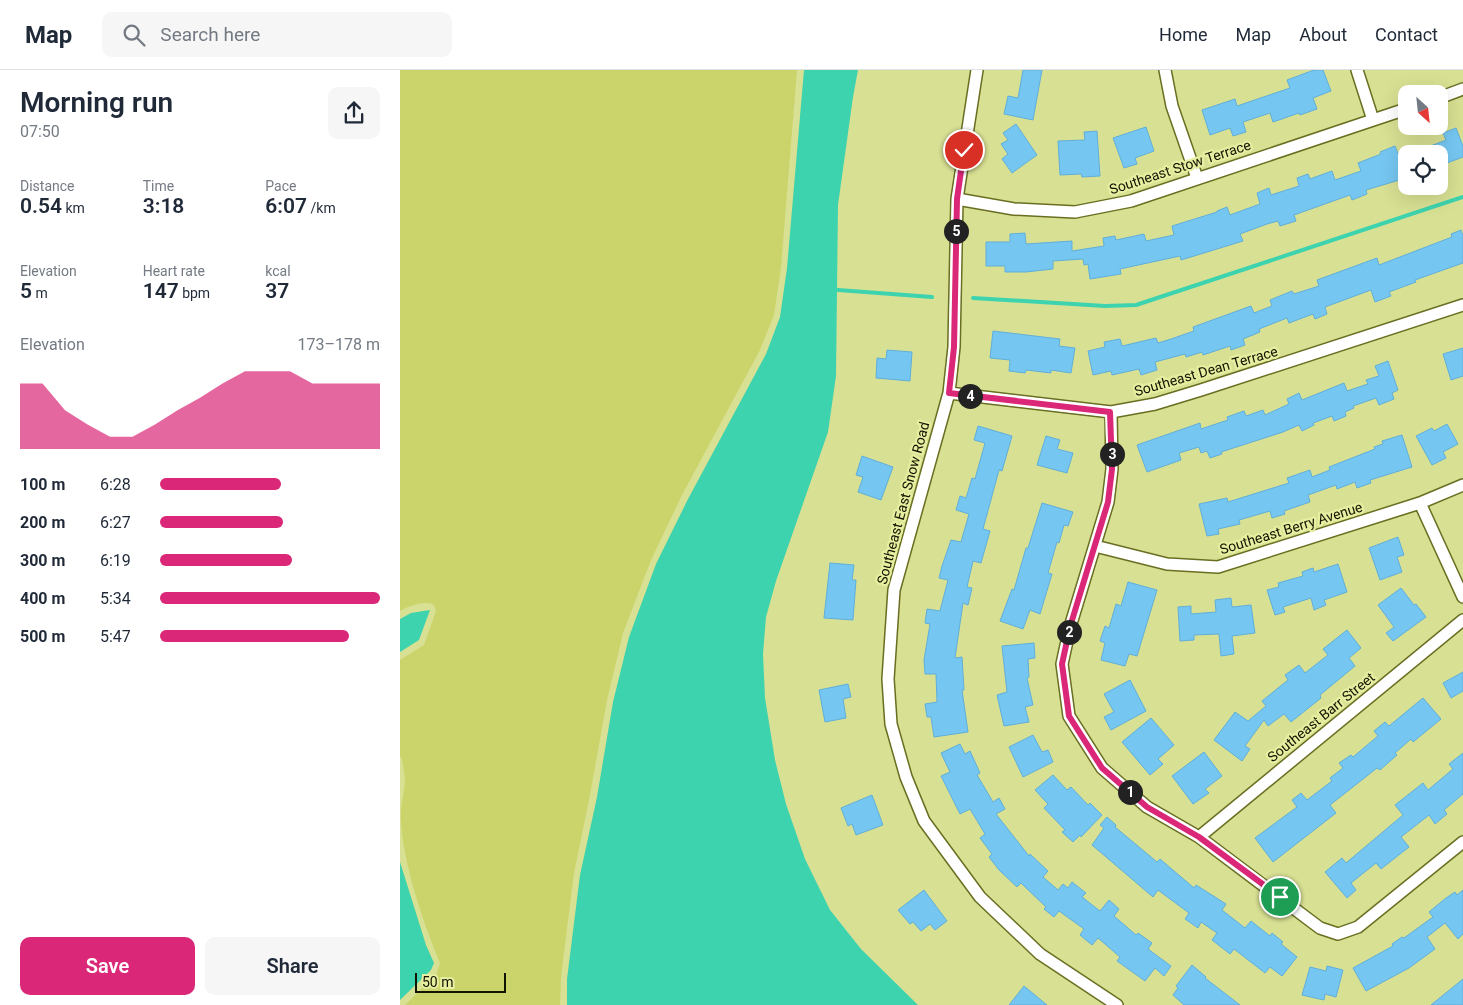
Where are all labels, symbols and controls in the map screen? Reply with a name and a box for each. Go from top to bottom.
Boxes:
search box [102,12,452,57]
text: Map [25,21,72,49]
icon: search [120,21,148,49]
text: Search here [160,23,260,46]
text: Home [1159,24,1208,45]
text: Map [1236,24,1271,45]
text: About [1299,24,1347,45]
text: Contact [1375,24,1438,45]
north arrow [1398,85,1448,135]
map controls [1398,85,1448,195]
text: Morning run [20,86,173,119]
button: share [328,87,380,139]
text: 07:50 [20,122,60,141]
pin [943,129,985,171]
icon: check [950,136,978,164]
street label: Southeast Stow Terrace [1107,137,1253,197]
button: locate [1398,145,1448,195]
text: Distance [20,178,75,194]
text: Time [143,178,174,194]
text: Pace [265,178,296,194]
text: 0.54 [20,194,62,218]
text: 3:18 [143,194,184,218]
text: 6:07 [265,194,307,218]
text: km [62,200,85,216]
text: /km [307,200,336,216]
pin: 5 [944,218,968,244]
text: 5 [952,223,961,239]
text: Elevation [20,263,77,279]
text: Heart rate [143,263,205,279]
text: kcal [265,263,291,279]
text: 5 [20,279,32,303]
text: 147 [143,279,179,303]
text: 37 [265,279,289,303]
text: m [32,285,48,301]
text: bpm [179,285,210,301]
text: Elevation [20,335,85,354]
text: 173–178 m [298,335,380,354]
street label: Southeast Dean Terrace [1132,343,1280,399]
pin: 4 [958,384,982,408]
text: 4 [966,388,975,404]
street label: Southeast East Snow Road [874,420,932,586]
pin: 3 [1100,442,1124,466]
text: 3 [1108,446,1117,462]
text: 100 m [20,475,65,494]
text: 6:28 [100,475,131,494]
street label: Southeast Berry Avenue [1218,499,1364,557]
text: 200 m [20,513,65,532]
text: 6:27 [100,513,131,532]
text: 300 m [20,551,65,570]
text: 6:19 [100,551,131,570]
text: 400 m [20,589,65,608]
text: 5:34 [100,589,131,608]
pin: 2 [1056,620,1082,644]
text: 2 [1065,624,1074,640]
text: 500 m [20,627,65,646]
text: 5:47 [100,627,131,646]
street label: Southeast Barr Street [1264,669,1378,765]
pin: 1 [1118,780,1142,804]
text: 1 [1126,784,1135,800]
pin [1259,876,1301,918]
icon: arrive [1266,883,1294,911]
button: Save [20,937,195,995]
button: Share [205,937,380,995]
scale bar [415,970,506,993]
text: 50 m [422,974,454,990]

